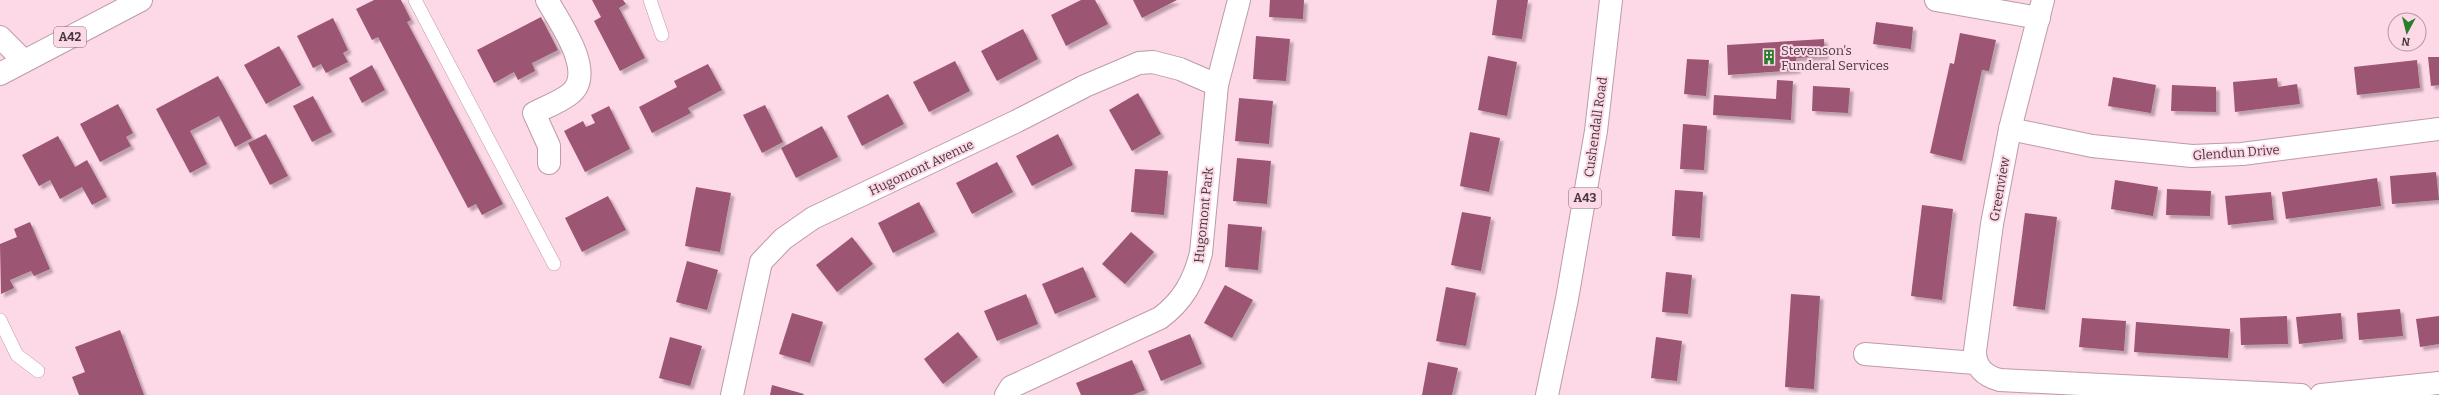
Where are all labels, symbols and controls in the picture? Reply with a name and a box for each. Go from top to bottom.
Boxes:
north arrow [2387,12,2427,52]
road number: A42 [54,27,86,47]
text: N [2400,34,2411,48]
place label: Stevenson's Funderal Services [1781,43,1889,73]
building icon: Stevenson's Funderal Services [1760,48,1778,66]
street label: Cushendall Road [1581,76,1610,178]
street label: Hugomont Avenue [866,137,976,198]
street label: Glendun Drive [2192,142,2280,163]
street label: Greenview [1986,155,2013,222]
street label: Hugomont Park [1191,166,1216,263]
road number: A43 [1569,188,1601,208]

